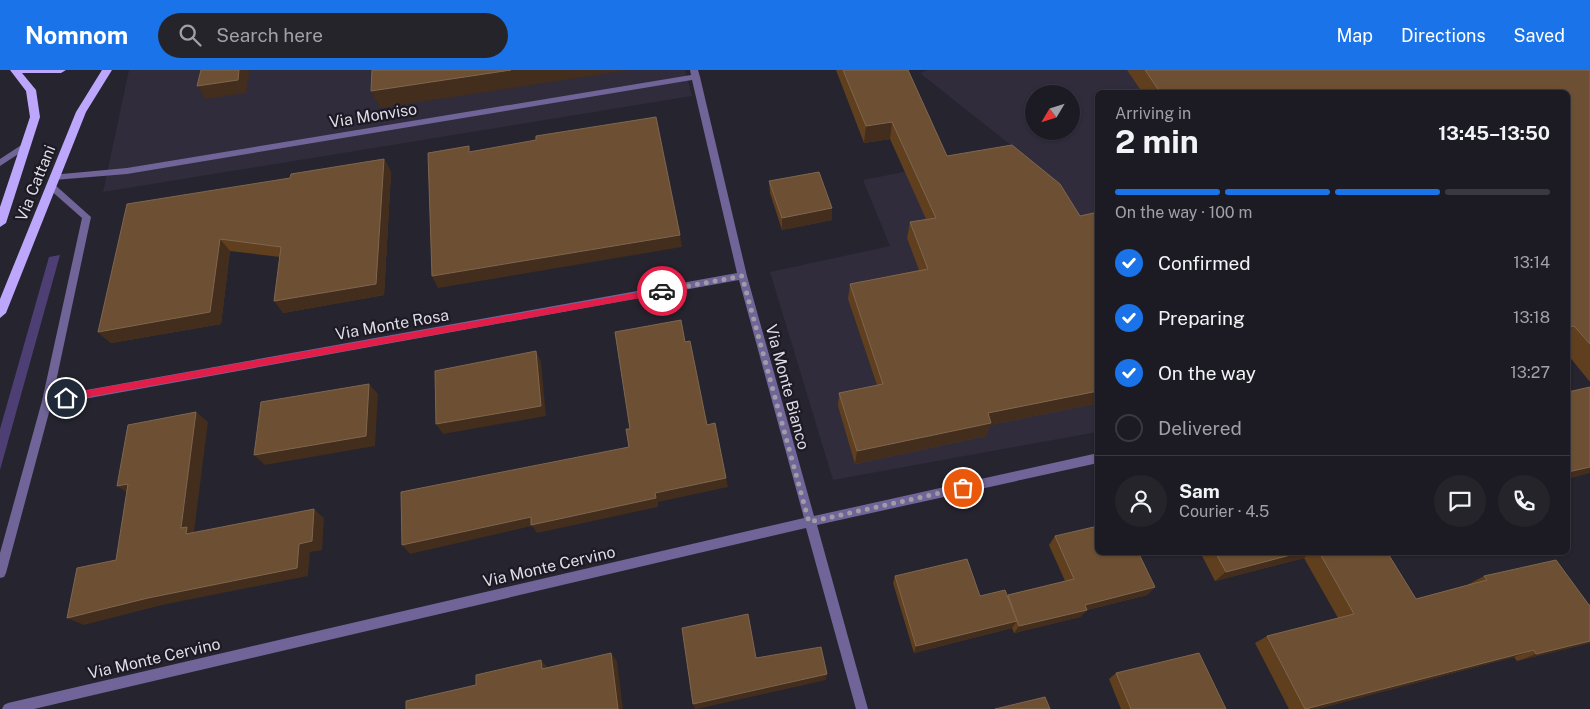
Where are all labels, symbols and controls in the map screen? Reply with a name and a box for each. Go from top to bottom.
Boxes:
search box [158,13,508,58]
text: Nomnom [25,21,128,49]
icon: search [176,21,204,49]
text: Search here [216,24,323,46]
text: Map [1336,25,1373,46]
text: Directions [1401,25,1486,46]
text: Saved [1514,25,1565,46]
north arrow [1025,85,1080,140]
map controls [1025,85,1080,140]
street label: Via Monviso [328,99,418,132]
text: Arriving in [1115,104,1191,123]
text: 13:45–13:50 [1438,122,1550,144]
text: 2 min [1115,123,1199,160]
street label: Via Cattani [12,142,59,224]
text: On the way · 100 m [1115,203,1252,222]
icon: check [1115,249,1143,277]
text: Confirmed [1158,252,1251,274]
text: 13:14 [1513,253,1550,272]
courier [637,266,687,316]
icon: car [648,277,676,305]
icon: check [1115,304,1143,332]
street label: Via Monte Rosa [334,305,450,344]
text: Preparing [1158,307,1245,329]
text: 13:18 [1513,308,1550,327]
street label: Via Monte Bianco [762,322,813,452]
icon: check [1115,359,1143,387]
text: On the way [1158,362,1256,384]
text: 13:27 [1510,363,1550,382]
pin [45,377,87,419]
icon: home [52,384,80,412]
text: Delivered [1158,417,1242,439]
pin [942,467,984,509]
icon: bag [949,474,977,502]
button: person [1115,475,1167,527]
button: chat [1434,475,1486,527]
button: phone [1498,475,1550,527]
text: Sam [1179,480,1220,502]
text: Courier · 4.5 [1179,502,1269,521]
street label: Via Monte Cervino [481,542,617,591]
street label: Via Monte Cervino [86,634,222,683]

